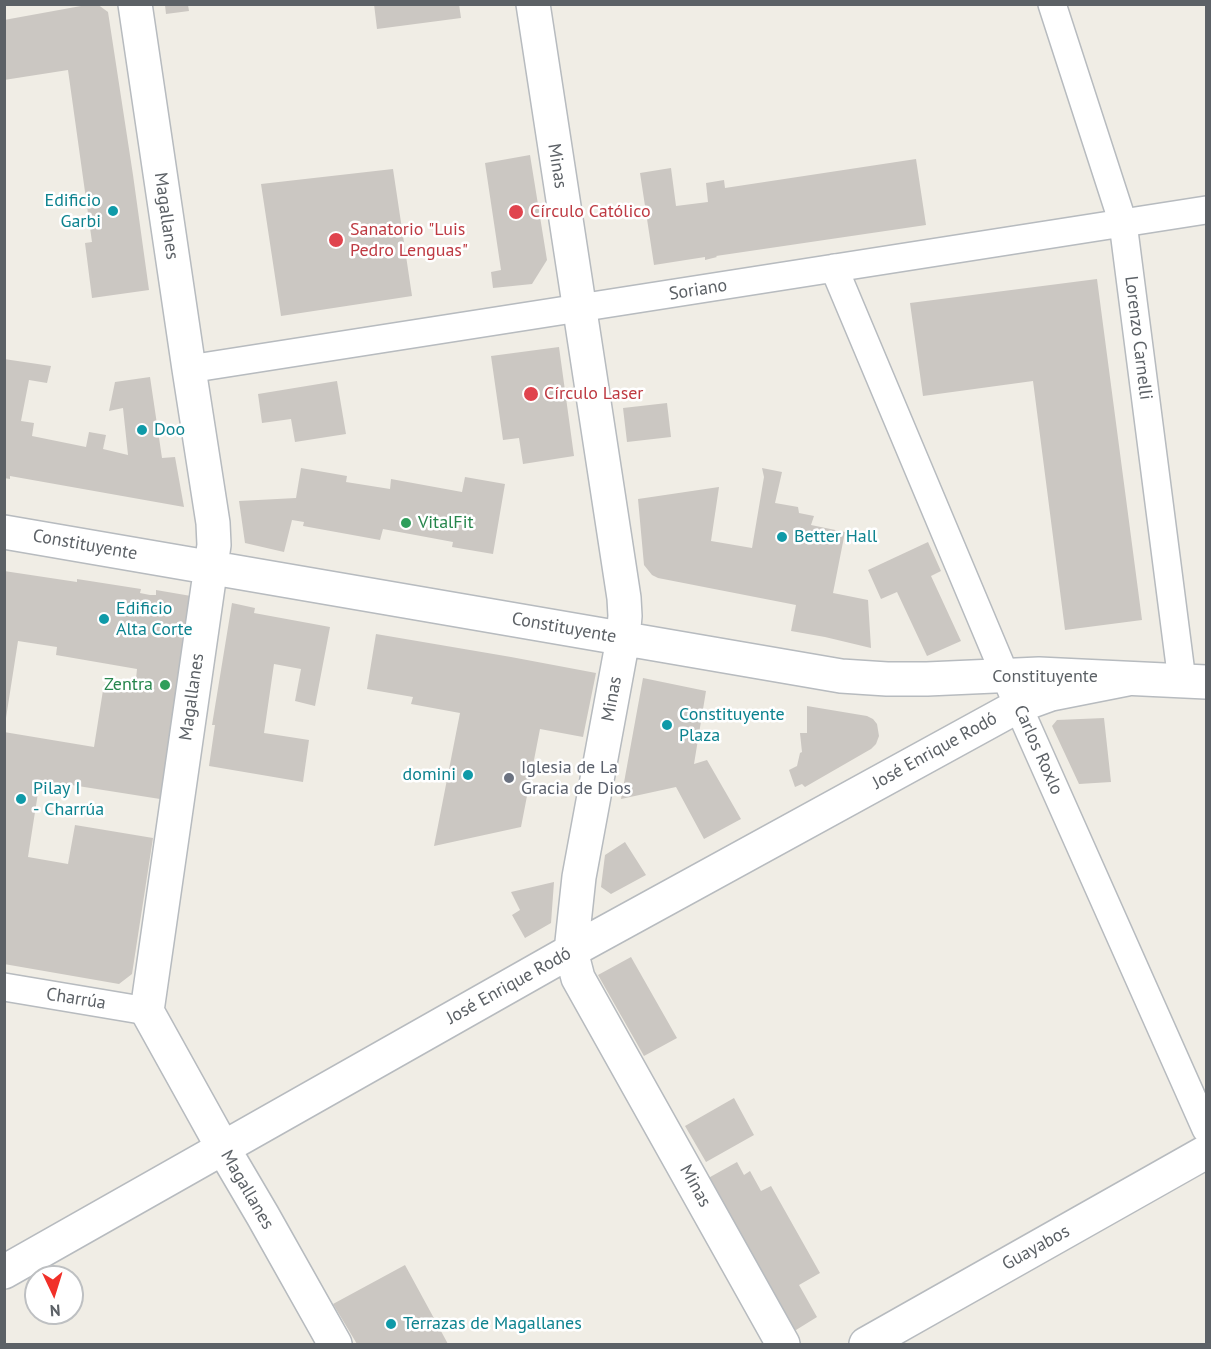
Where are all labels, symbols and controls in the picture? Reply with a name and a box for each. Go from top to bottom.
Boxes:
street label: Minas [543,142,571,190]
street label: Magallanes [149,171,183,261]
place label: Edificio Garbi [45,190,101,232]
place label: Círculo Católico [530,201,651,223]
marker: Círculo Católico [507,203,525,221]
marker: Edificio Garbi [106,204,120,218]
place label: Sanatorio "Luis Pedro Lenguas" [350,219,468,262]
marker: Sanatorio "Luis Pedro Lenguas" [327,231,345,249]
street label: Soriano [667,275,729,305]
street label: Lorenzo Carnelli [1120,275,1156,401]
place label: Círculo Laser [544,383,643,405]
marker: Círculo Laser [522,385,540,403]
place label: Doo [154,419,185,441]
marker: Doo [135,423,149,437]
place label: VitalFit [418,512,474,534]
marker: VitalFit [399,516,413,530]
street label: Constituyente [31,525,139,565]
place label: Better Hall [794,526,877,548]
marker: Better Hall [775,530,789,544]
place label: Edificio Alta Corte [116,598,193,640]
street label: Constituyente [510,608,618,648]
marker: Edificio Alta Corte [97,612,111,626]
street label: Magallanes [175,652,209,742]
street label: Constituyente [992,666,1098,688]
place label: Zentra [104,674,153,696]
street label: Minas [597,675,627,723]
marker: Zentra [158,678,172,692]
street label: Carlos Roxlo [1009,702,1067,798]
place label: Constituyente Plaza [679,704,785,746]
street label: José Enrique Rodó [869,708,1001,794]
marker: Constituyente Plaza [660,718,674,732]
place label: Iglesia de La Gracia de Dios [521,757,631,800]
place label: domini [403,764,456,786]
marker: domini [461,768,475,782]
marker: Iglesia de La Gracia de Dios [502,771,516,785]
place label: Pilay I - Charrúa [33,778,104,820]
marker: Pilay I - Charrúa [14,792,28,806]
street label: José Enrique Rodó [443,943,575,1029]
street label: Charrúa [45,984,107,1014]
street label: Magallanes [216,1147,278,1233]
street label: Minas [675,1161,715,1211]
street label: Guayabos [998,1221,1074,1275]
north arrow [24,1265,84,1325]
text: N [49,1301,61,1321]
place label: Terrazas de Magallanes [403,1313,582,1335]
marker: Terrazas de Magallanes [384,1317,398,1331]

